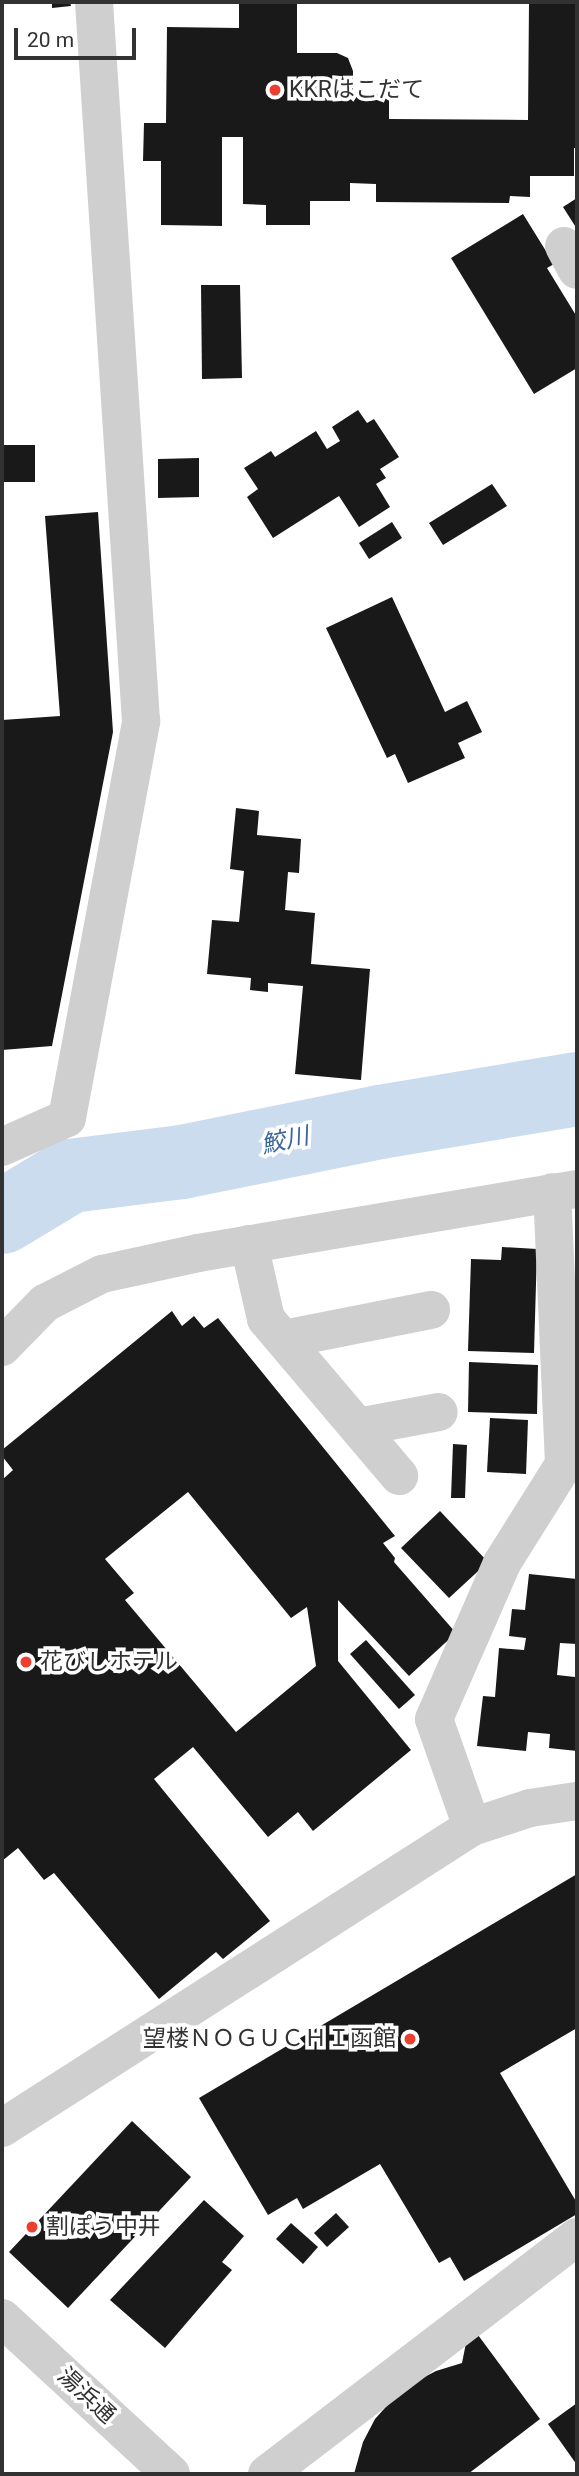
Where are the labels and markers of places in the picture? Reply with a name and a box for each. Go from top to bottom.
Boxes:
place label: KKRはこだて [289,76,424,104]
marker: KKRはこだて [267,82,283,98]
place label: 花びしホテル [40,1648,178,1676]
marker: 花びしホテル [18,1654,34,1670]
place label: 望楼ＮＯＧＵＣＨＩ函館 [143,2025,396,2053]
marker: 望楼ＮＯＧＵＣＨＩ函館 [402,2031,418,2047]
place label: 割ぽう中井 [46,2213,161,2241]
marker: 割ぽう中井 [24,2219,40,2235]

